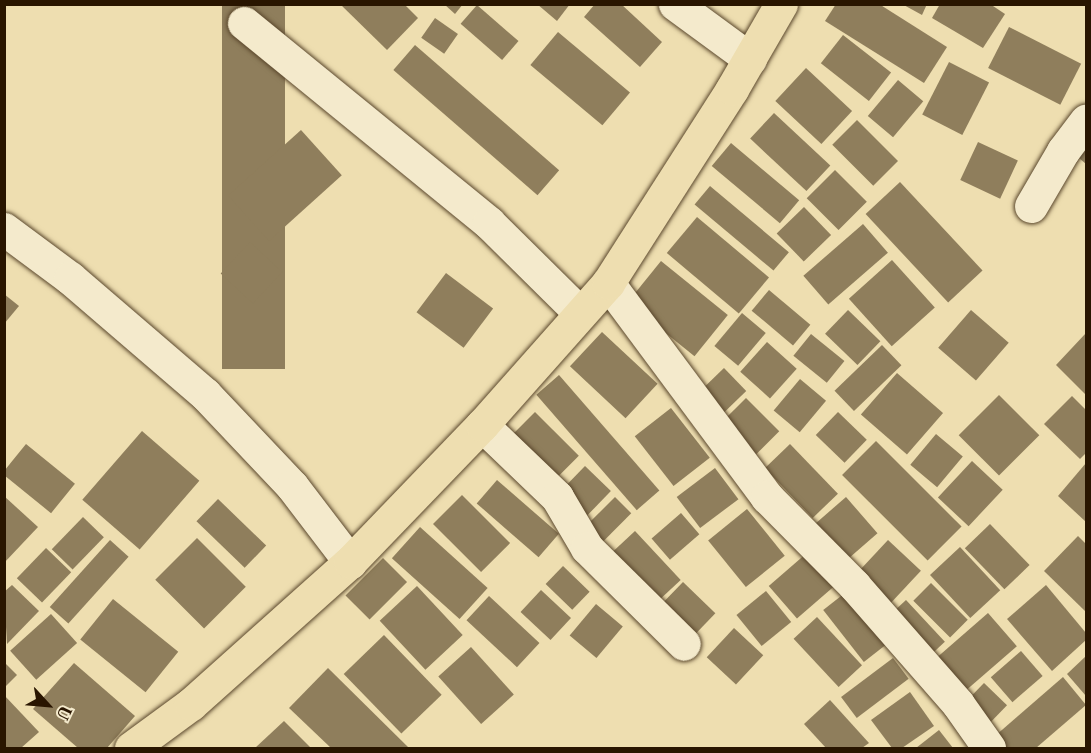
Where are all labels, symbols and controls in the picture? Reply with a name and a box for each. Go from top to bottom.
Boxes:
north arrow [18,675,78,735]
text: U [52,703,76,723]

